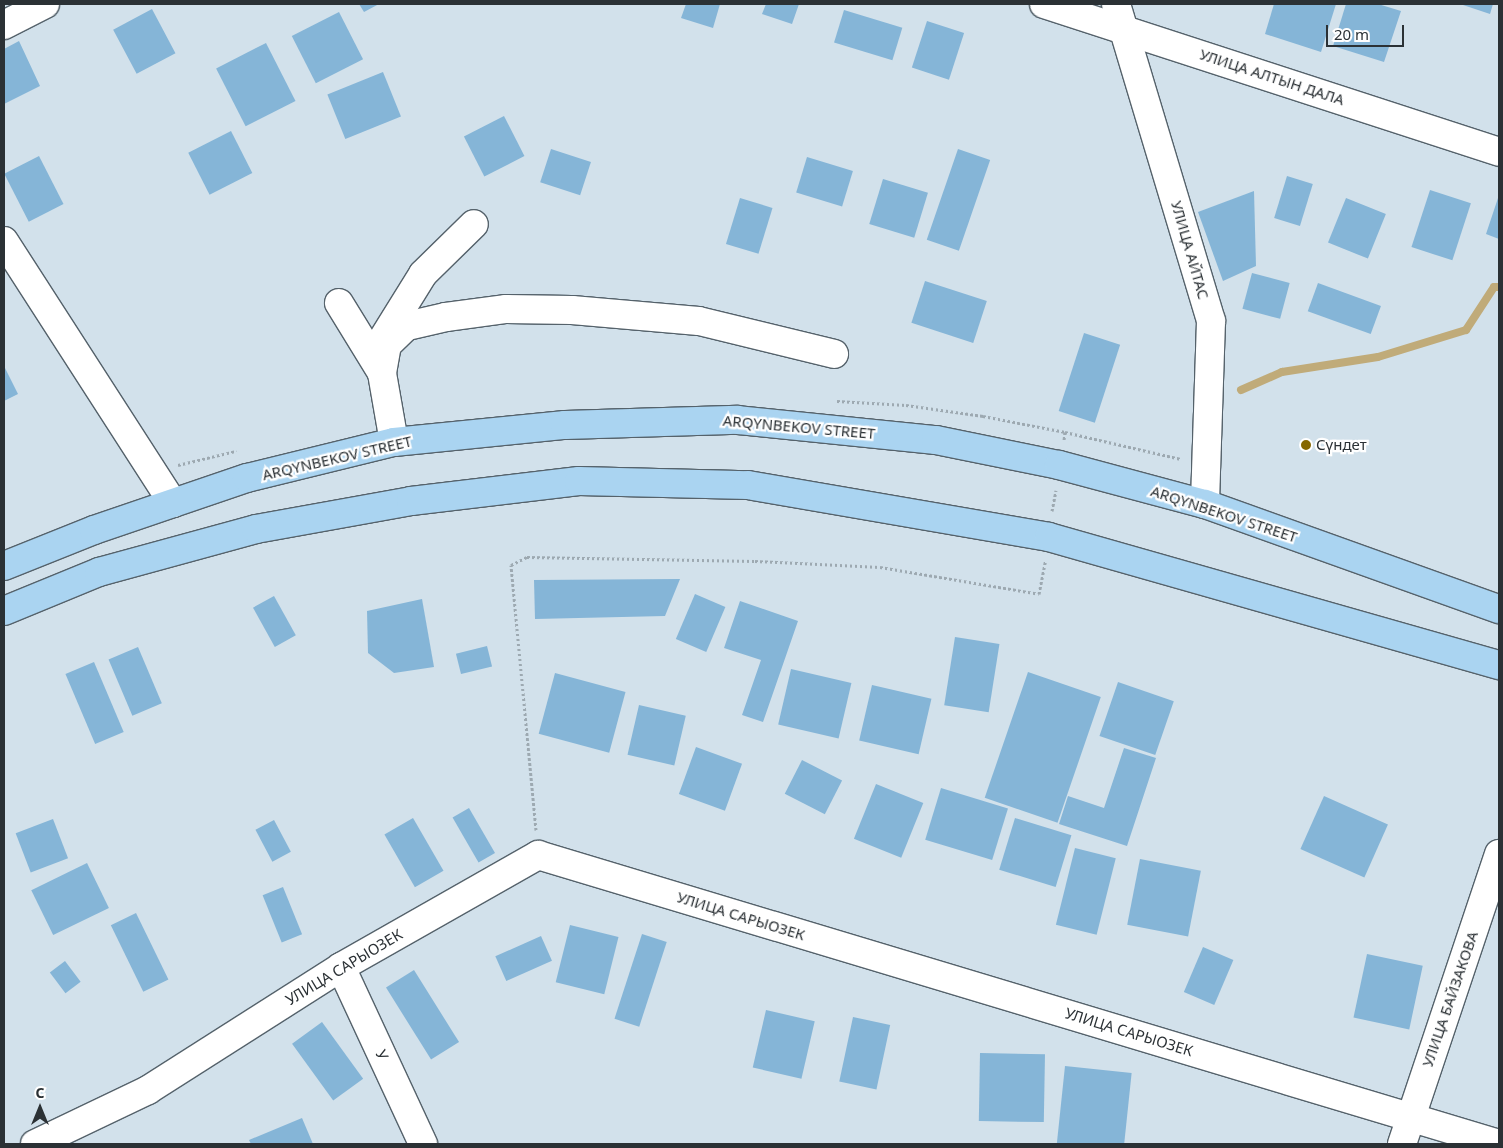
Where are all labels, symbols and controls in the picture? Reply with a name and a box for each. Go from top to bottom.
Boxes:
scale bar [1328,15,1406,47]
text: 20 m [1334,24,1369,44]
street label: УЛИЦА АЛТЫН ДАЛА [1197,45,1347,109]
street label: УЛИЦА АЙТАС [1167,199,1213,301]
street label: ARQYNBEKOV STREET [722,411,876,443]
street label: ARQYNBEKOV STREET [261,432,413,484]
place label: Сүндет [1316,436,1367,454]
marker: Сүндет [1300,439,1312,451]
street label: ARQYNBEKOV STREET [1149,482,1299,546]
street label: УЛИЦА САРЫОЗЕК [675,888,807,944]
street label: УЛИЦА САРЫОЗЕК [282,925,406,1009]
street label: УЛИЦА БАЙЗАКОВА [1418,929,1482,1069]
street label: УЛИЦА САРЫОЗЕК [1063,1004,1195,1060]
street label: У [372,1047,392,1063]
north arrow [15,1083,65,1133]
text: С [35,1083,45,1102]

